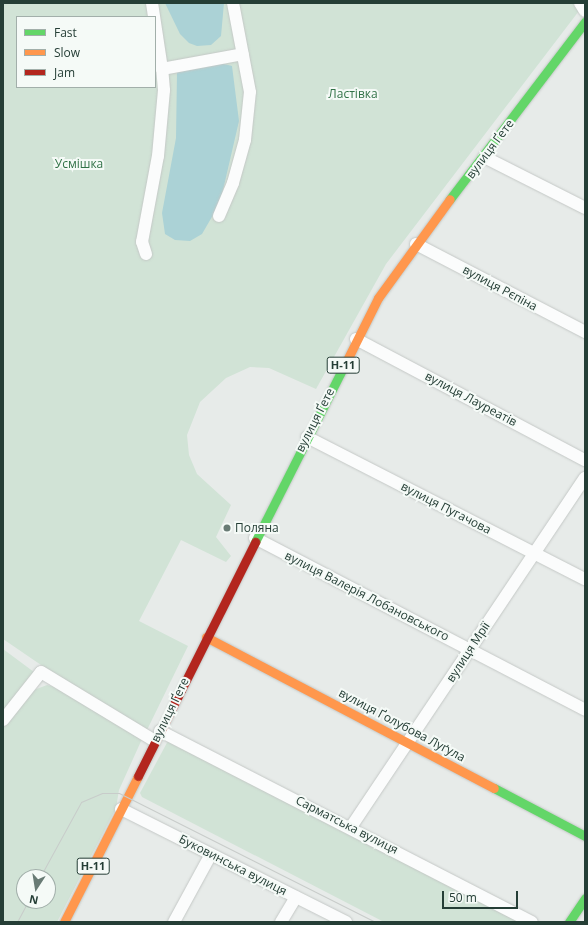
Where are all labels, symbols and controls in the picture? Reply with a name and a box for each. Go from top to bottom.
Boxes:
legend [16,16,156,88]
text: Fast [54,24,77,41]
text: Slow [54,44,80,61]
text: Jam [54,64,75,81]
park label: Ластівка [328,87,378,101]
street label: вулиця Ґете [463,117,517,181]
park label: Усмішка [55,157,103,171]
street label: вулиця Рєпіна [460,262,540,314]
road number: Н-11 [326,356,360,374]
street label: вулиця Лауреатів [423,369,519,429]
street label: вулиця Ґете [293,385,337,455]
street label: вулиця Пугачова [398,479,494,537]
place label: Поляна [235,521,279,535]
marker: Поляна [222,523,232,533]
street label: вулиця Валерія Лобановського [282,548,452,644]
street label: вулиця Мрії [443,619,493,685]
street label: вулиця Ґете [148,675,192,745]
street label: вулиця Ґолубова Луґула [336,685,468,765]
street label: Сарматська вулиця [293,793,401,857]
street label: Буковинська вулиця [177,832,289,898]
road number: Н-11 [76,857,110,875]
north arrow [16,869,56,909]
scale bar [444,883,520,909]
text: 50 m [449,889,477,906]
text: N [28,892,40,909]

